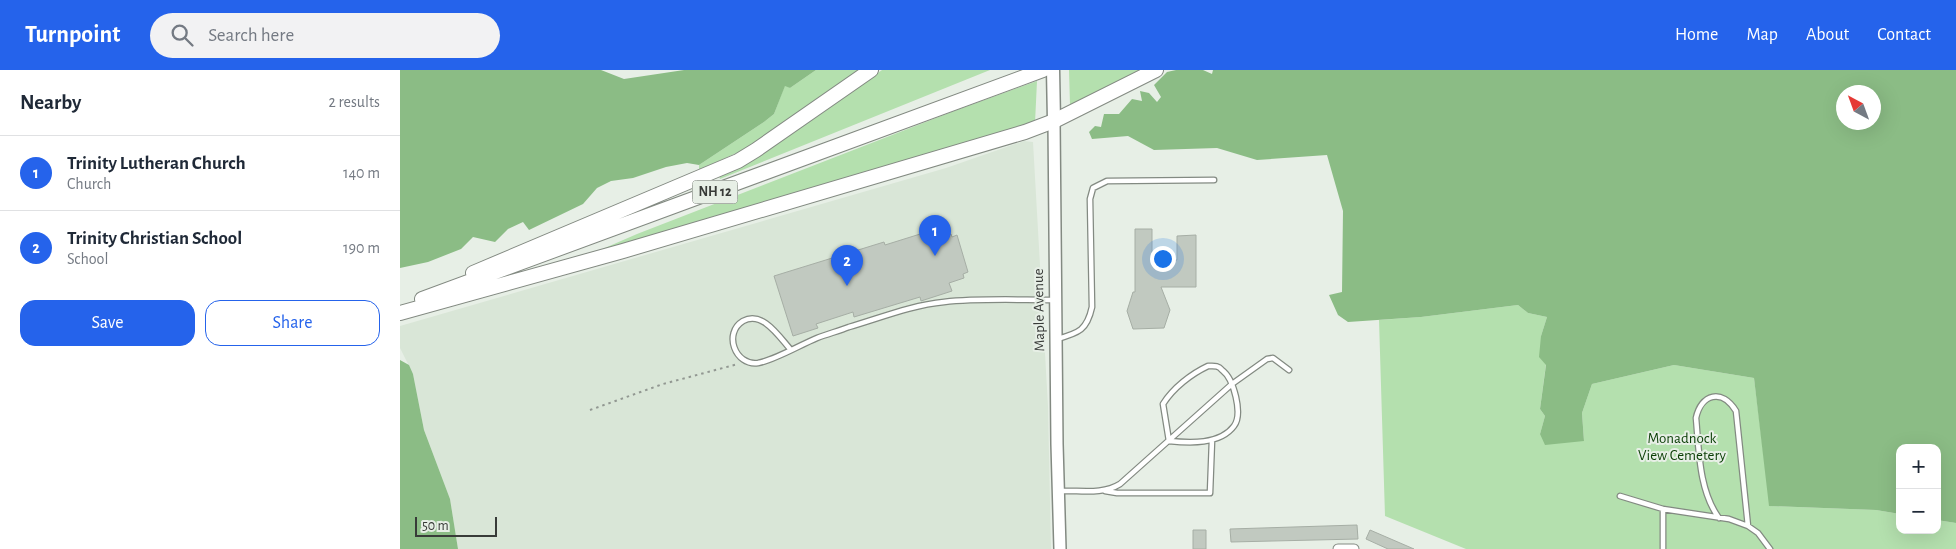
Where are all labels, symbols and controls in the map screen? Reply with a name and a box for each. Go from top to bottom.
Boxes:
search box [150,13,500,58]
icon: search [168,21,196,49]
text: Turnpoint [25,23,120,47]
text: Search here [208,26,294,45]
text: Home [1675,26,1718,44]
text: Map [1746,26,1778,44]
text: About [1806,26,1849,44]
text: Contact [1877,26,1931,44]
north arrow [1836,85,1881,130]
text: Nearby [20,92,81,113]
text: 2 results [328,94,380,110]
text: Trinity Lutheran Church [67,154,246,173]
text: 1 [33,165,39,181]
text: 140 m [343,165,380,181]
text: Church [67,176,111,192]
road number: NH 12 [692,180,738,204]
pin: 1 [919,215,951,256]
text: Trinity Christian School [67,229,242,248]
text: 2 [32,240,40,256]
text: 190 m [343,240,380,256]
pin: 2 [831,245,863,286]
your location [1150,246,1176,272]
text: School [67,251,108,267]
street label: Maple Avenue [1031,268,1047,352]
button: Save [20,300,195,346]
button: Share [205,300,380,346]
park label: Monadnock View Cemetery [1638,431,1727,463]
map controls [1896,444,1941,534]
button: + [1896,444,1941,489]
button: − [1896,489,1941,534]
scale bar [415,514,498,537]
text: 50 m [422,519,449,533]

